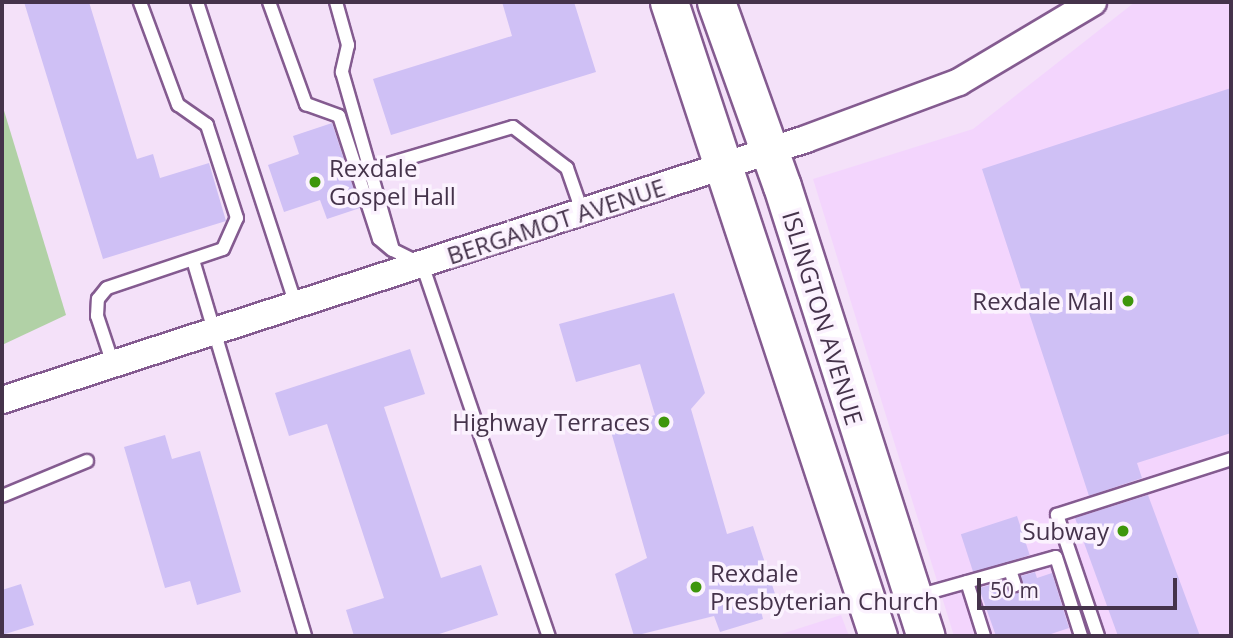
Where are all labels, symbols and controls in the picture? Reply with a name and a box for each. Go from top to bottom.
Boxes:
place label: Rexdale Gospel Hall [329,154,456,210]
street label: BERGAMOT AVENUE [443,172,669,270]
marker: Rexdale Gospel Hall [307,174,323,190]
street label: ISLINGTON AVENUE [777,207,869,429]
place label: Rexdale Mall [972,287,1114,315]
marker: Rexdale Mall [1120,293,1136,309]
place label: Highway Terraces [452,408,650,436]
marker: Highway Terraces [656,414,672,430]
place label: Subway [1022,517,1109,545]
marker: Subway [1115,523,1131,539]
place label: Rexdale Presbyterian Church [710,559,939,615]
scale bar [981,564,1180,608]
text: 50 m [990,576,1039,604]
marker: Rexdale Presbyterian Church [688,579,704,595]

